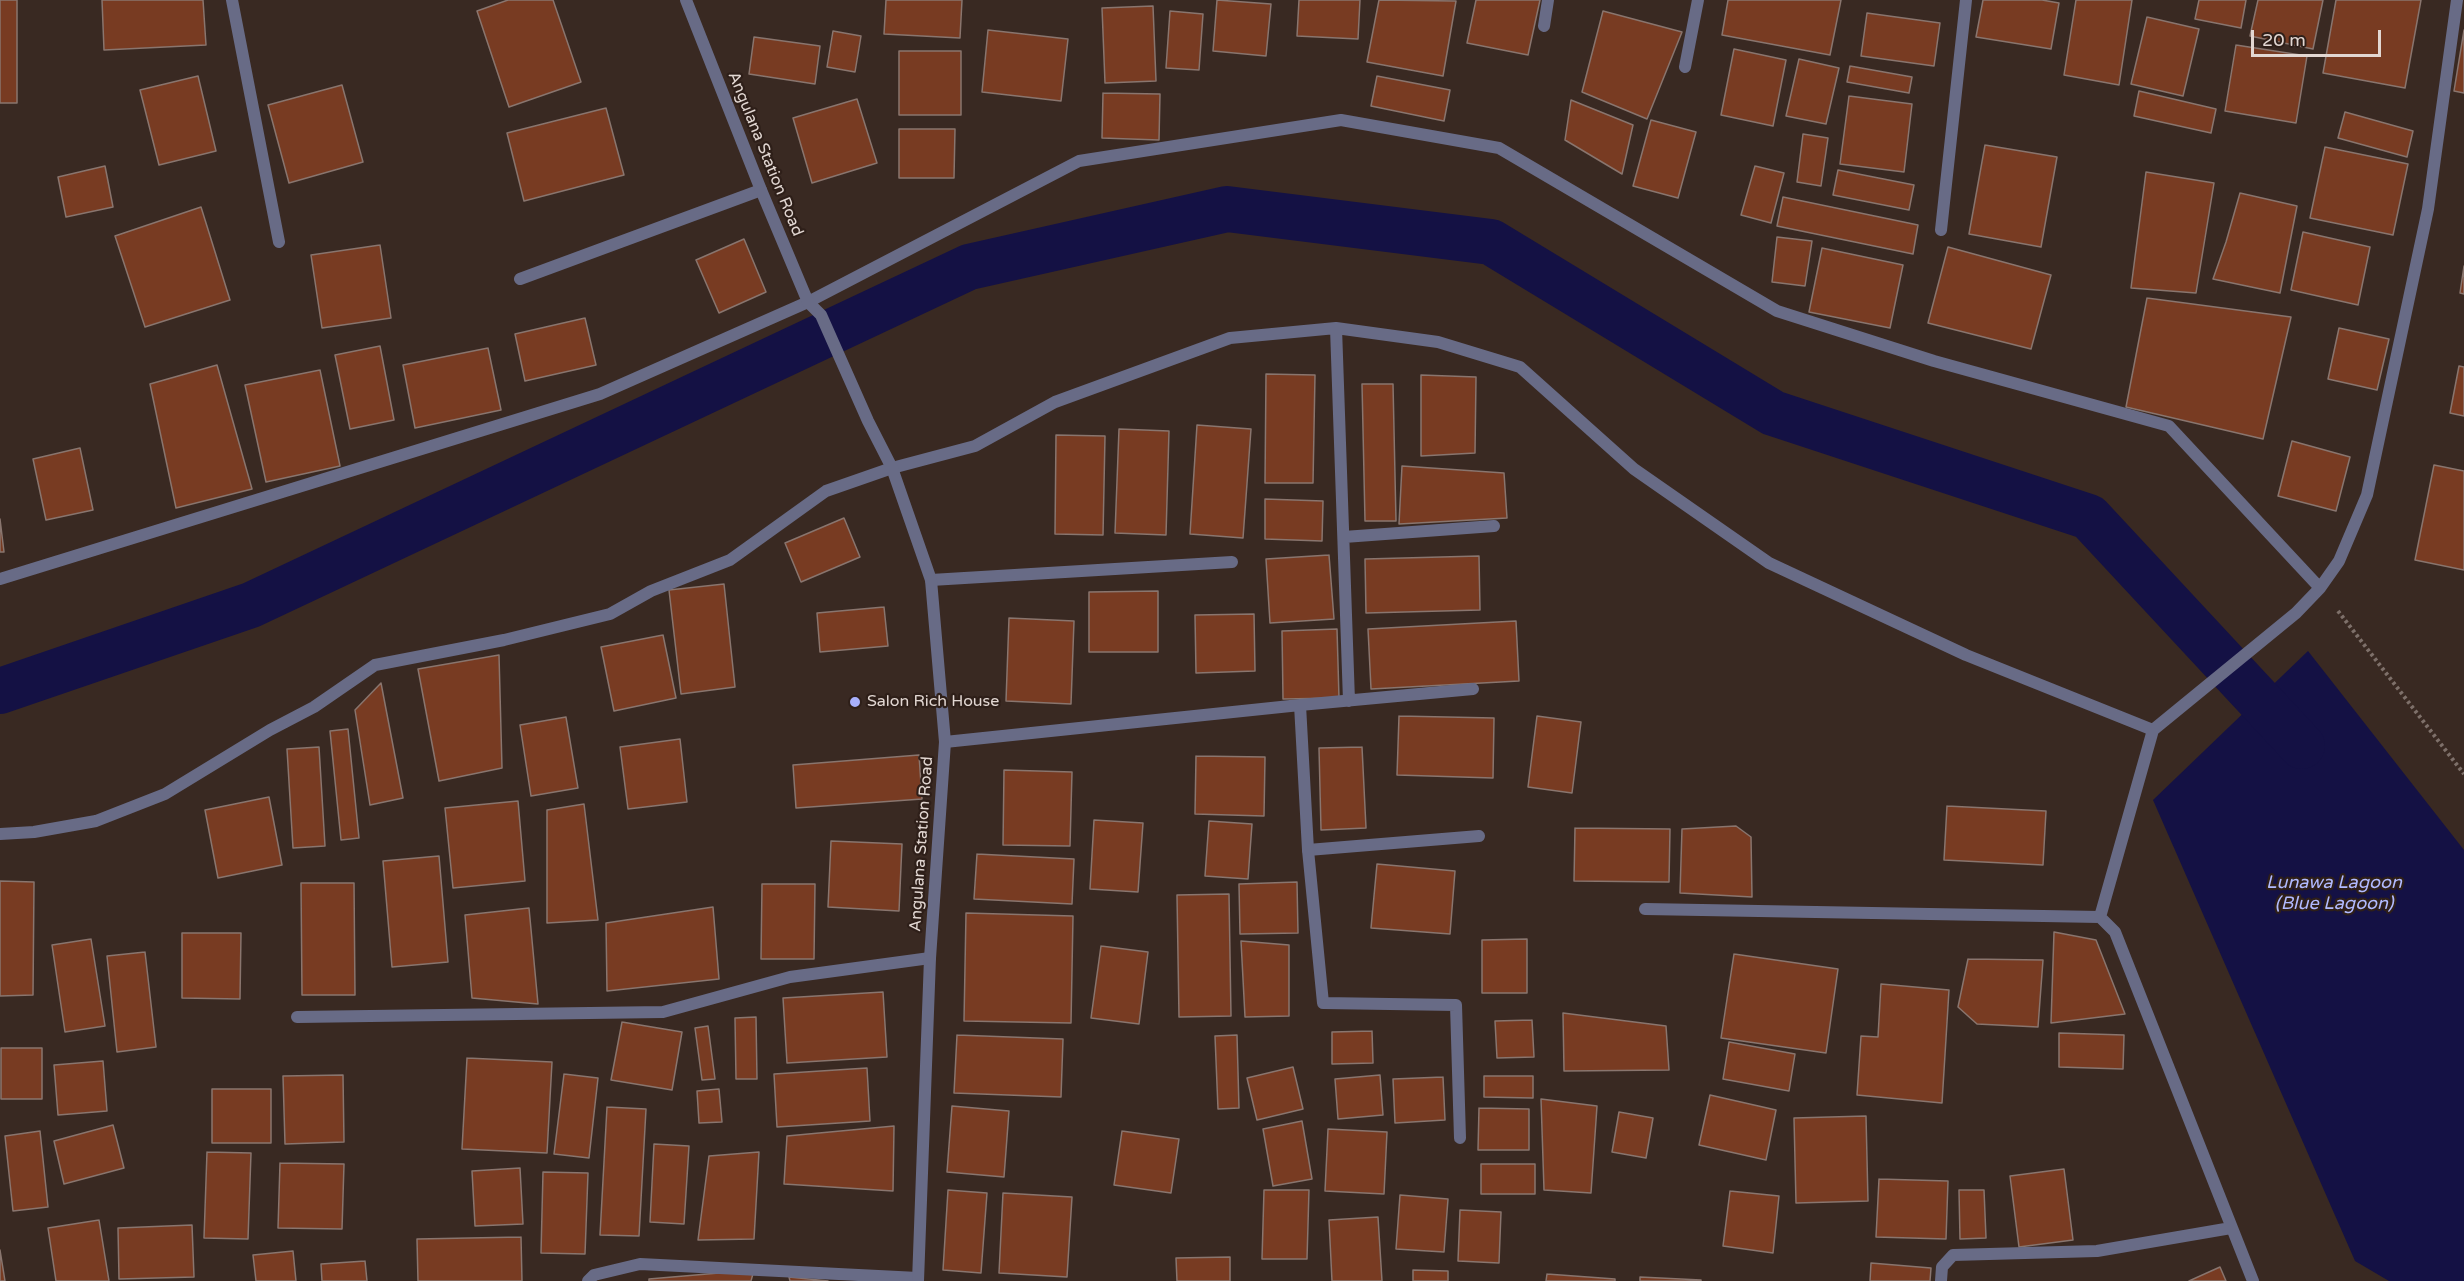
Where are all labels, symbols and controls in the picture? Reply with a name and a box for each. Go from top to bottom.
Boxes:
scale bar [2254,18,2384,56]
text: 20 m [2262,29,2306,51]
street label: Angulana Station Road [723,69,807,239]
place label: Salon Rich House [867,692,999,712]
marker: Salon Rich House [848,695,862,709]
street label: Angulana Station Road [906,756,938,932]
water label: Lunawa Lagoon (Blue Lagoon) [2266,872,2402,914]

